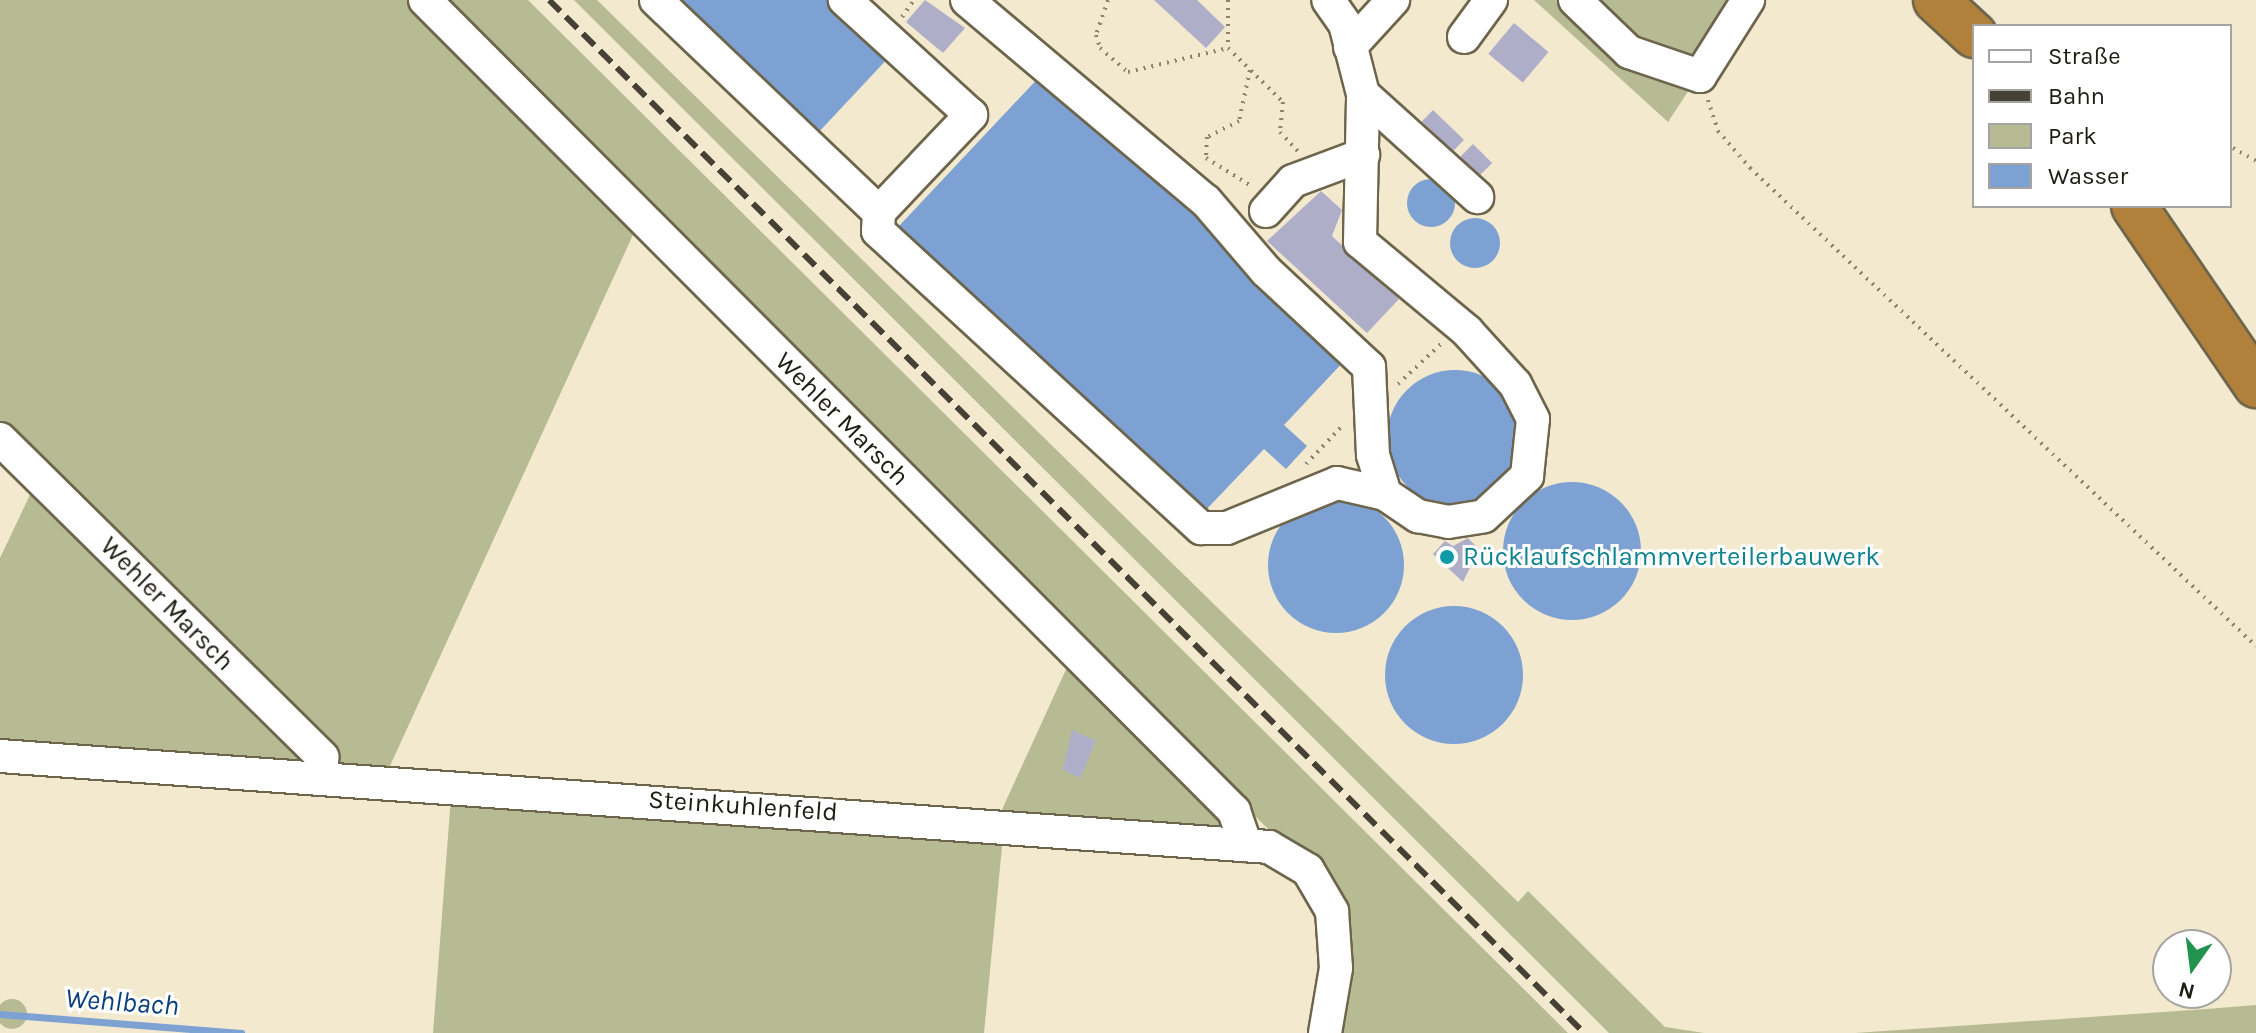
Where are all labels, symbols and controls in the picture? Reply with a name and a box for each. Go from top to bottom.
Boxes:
legend [1972,24,2232,208]
text: Straße [2048,42,2120,70]
text: Bahn [2048,82,2105,110]
text: Park [2048,122,2097,150]
text: Wasser [2048,162,2128,190]
street label: Wehler Marsch [769,346,915,492]
street label: Wehler Marsch [94,531,240,677]
place label: Rücklaufschlammverteilerbauwerk [1463,541,1880,573]
marker: Rücklaufschlammverteilerbauwerk [1438,548,1456,566]
street label: Steinkuhlenfeld [647,784,839,828]
north arrow [2152,929,2232,1009]
text: N [2176,976,2197,1005]
water label: Wehlbach [64,981,180,1023]

